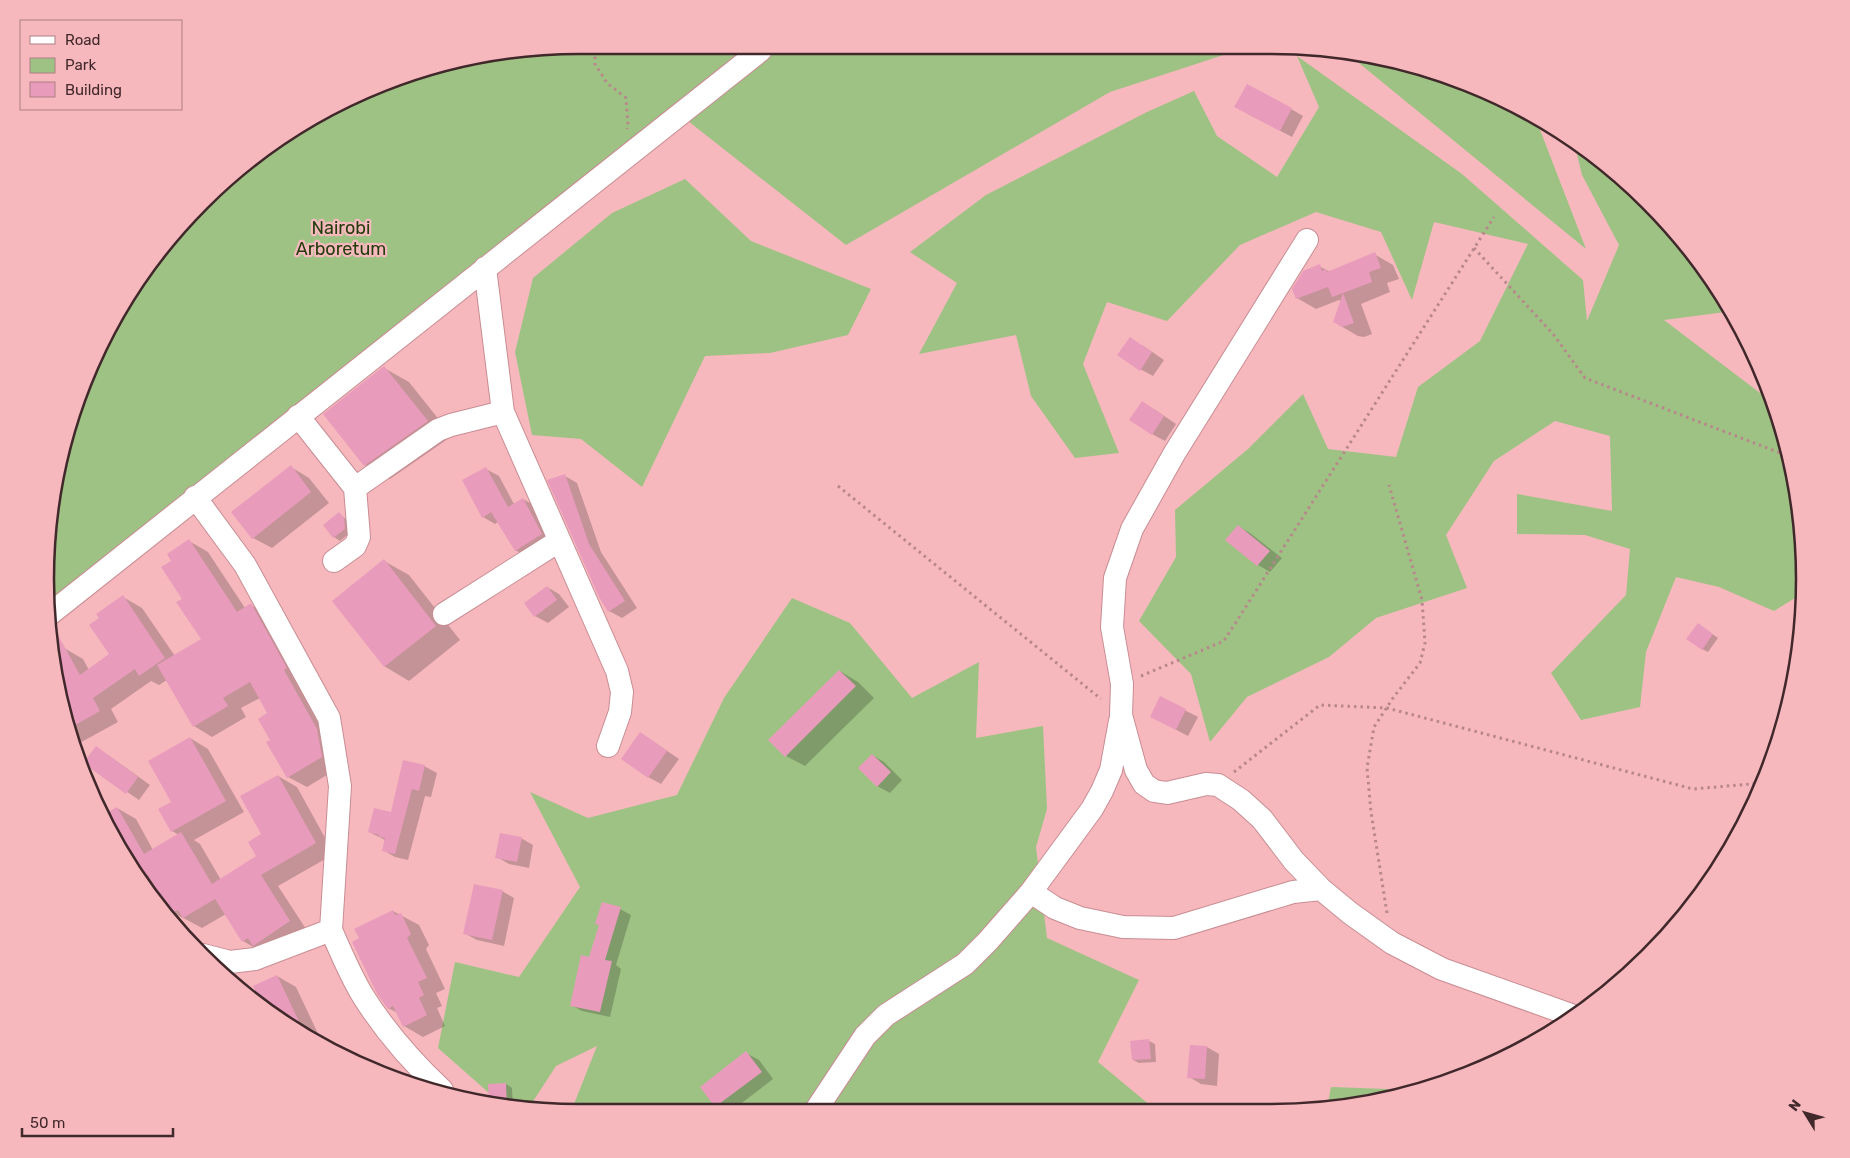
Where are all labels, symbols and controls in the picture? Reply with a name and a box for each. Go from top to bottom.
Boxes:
legend [20,20,182,110]
text: Road [65,31,101,49]
text: Park [65,56,96,74]
text: Building [65,81,122,99]
park label: Nairobi Arboretum [296,217,386,260]
north arrow [1780,1088,1830,1138]
text: N [1785,1096,1805,1115]
scale bar [22,1106,174,1138]
text: 50 m [30,1114,65,1132]

